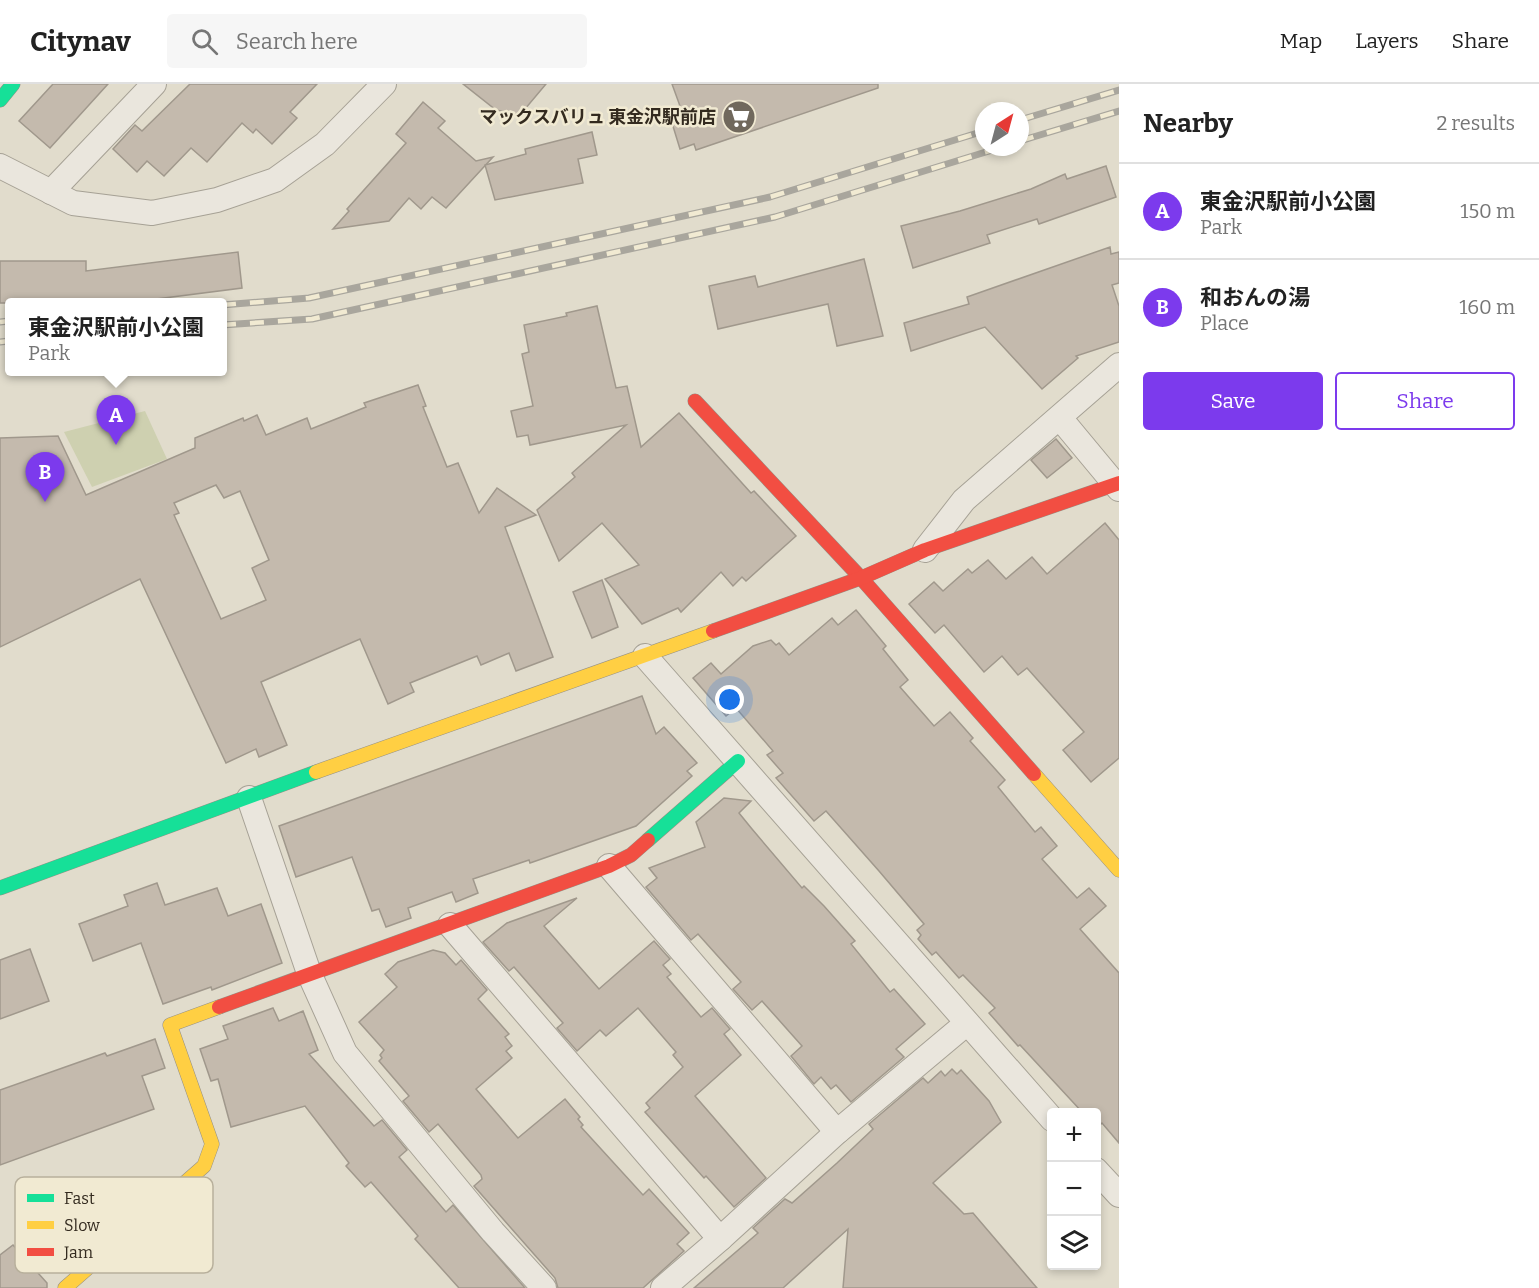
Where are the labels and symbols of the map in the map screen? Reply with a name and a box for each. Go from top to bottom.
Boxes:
supermarket icon: マックスバリュ 東金沢駅前店 [721,99,757,135]
north arrow [975,102,1029,156]
place label: マックスバリュ 東金沢駅前店 [479,106,716,128]
pin: A [96,396,136,445]
pin: B [26,452,64,502]
your location [715,685,744,714]
legend [15,1177,213,1273]
text: Fast [64,1189,95,1208]
text: Slow [64,1216,100,1235]
text: Jam [63,1243,93,1262]

